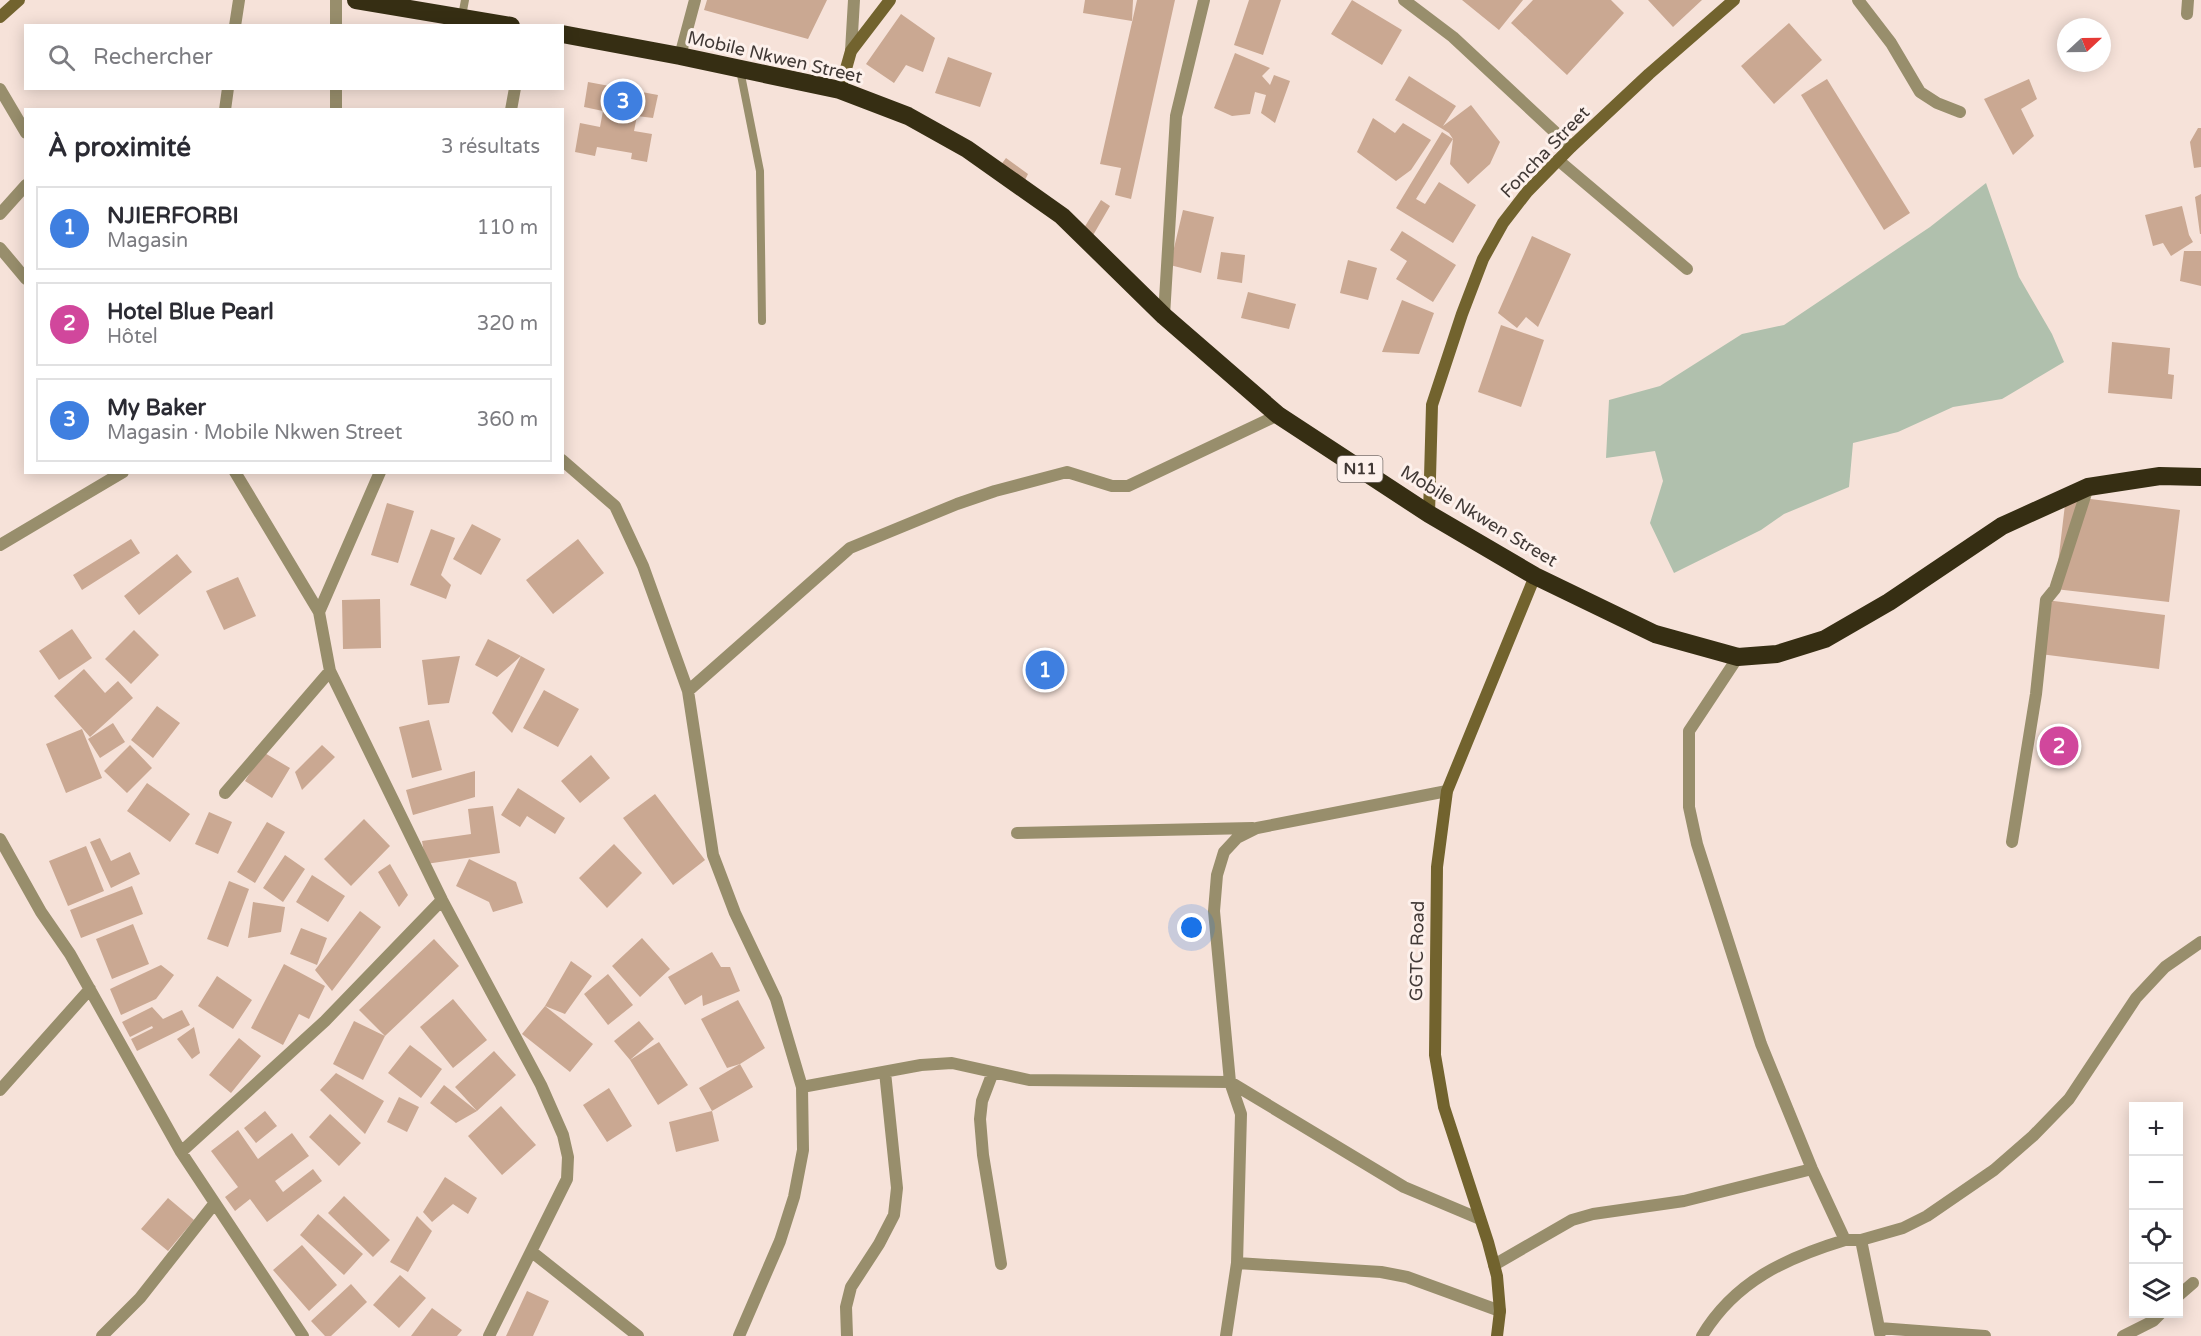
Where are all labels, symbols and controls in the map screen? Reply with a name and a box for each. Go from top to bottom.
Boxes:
north arrow [2057,18,2111,72]
search box [24,24,564,90]
street label: Mobile Nkwen Street [685,26,865,88]
icon: search [45,41,78,74]
text: Rechercher [93,44,213,70]
pin: 3 [604,78,642,124]
street label: Foncha Street [1496,102,1594,202]
text: À proximité [48,132,191,163]
text: 3 résultats [441,135,540,159]
text: NJIERFORBI [107,203,239,229]
text: 1 [63,216,76,240]
text: 110 m [477,216,538,240]
text: Magasin [107,229,188,253]
text: Hotel Blue Pearl [107,299,274,325]
text: 2 [63,312,76,336]
text: 320 m [477,312,538,336]
text: Hôtel [107,325,158,349]
text: My Baker [107,395,206,421]
text: 3 [63,408,76,432]
text: 360 m [477,408,538,432]
text: Magasin · Mobile Nkwen Street [107,421,402,445]
road number: N11 [1338,456,1382,482]
street label: Mobile Nkwen Street [1397,461,1561,572]
pin: 1 [1026,648,1064,692]
pin: 2 [2040,724,2078,768]
street label: GGTC Road [1405,901,1429,1001]
your location [1177,913,1206,942]
map controls [2129,1102,2183,1318]
button: + [2129,1102,2183,1156]
button: − [2129,1156,2183,1210]
button: locate [2129,1210,2183,1264]
button: layers [2129,1264,2183,1318]

